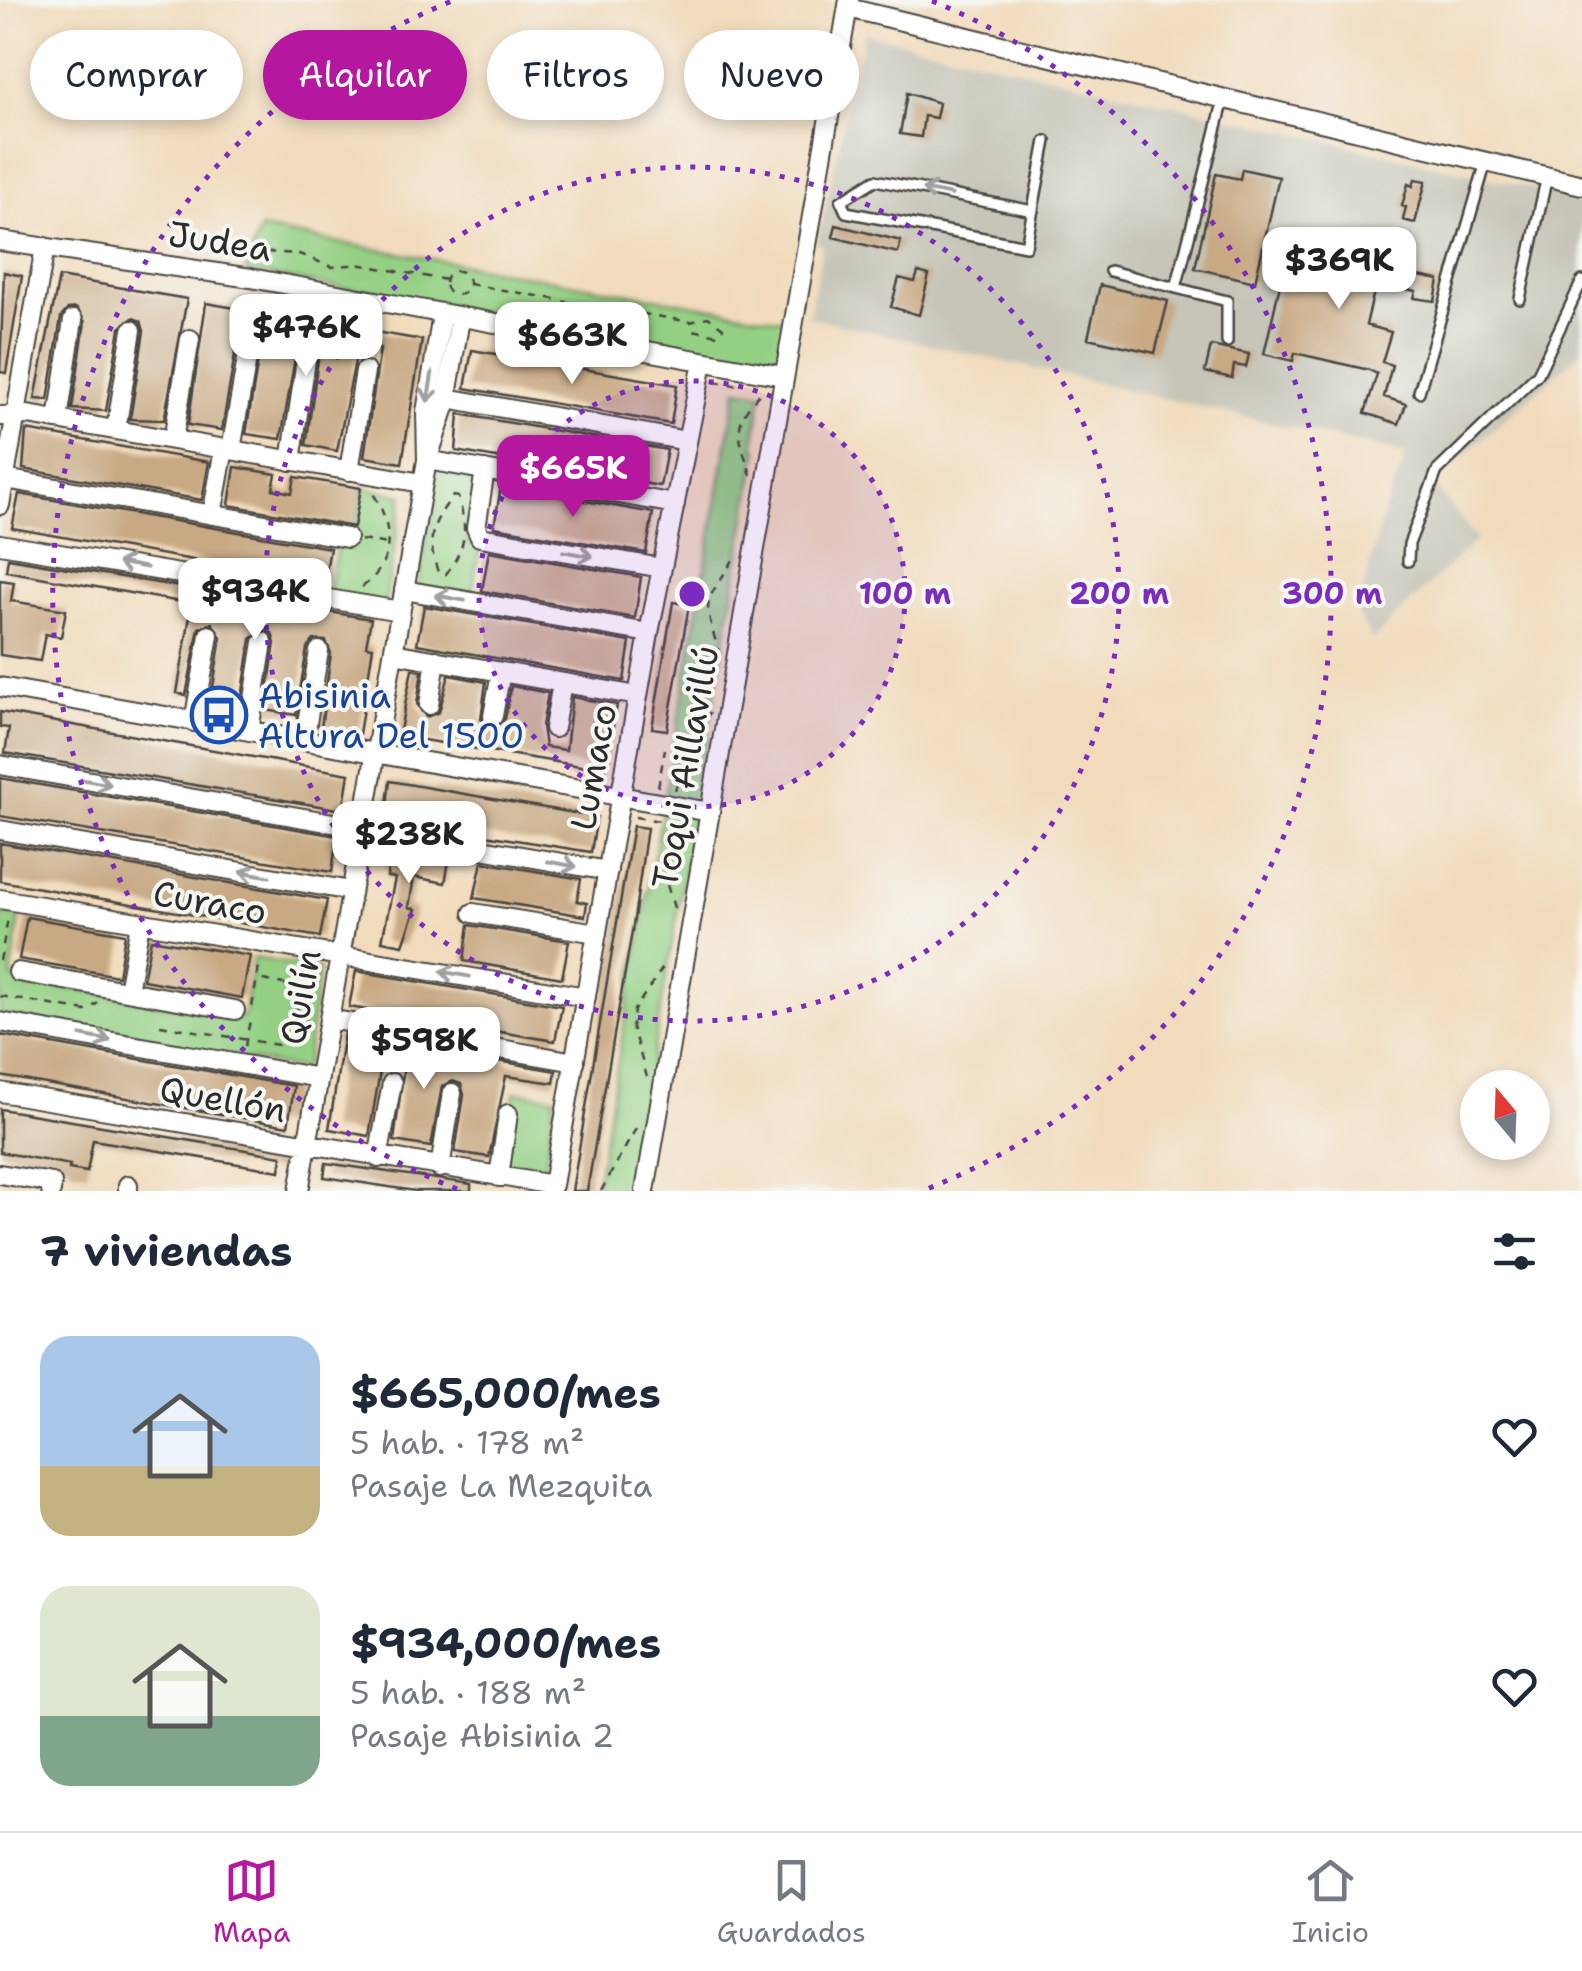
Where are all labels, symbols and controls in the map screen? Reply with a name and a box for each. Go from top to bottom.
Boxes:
chip: Comprar [30,30,243,120]
chip: Alquilar [263,30,467,120]
chip: Filtros [487,30,664,120]
chip: Nuevo [684,30,859,120]
one-way arrow [921,182,954,201]
street label: Judea [165,210,275,272]
pin: $369K [1269,227,1409,312]
text: $369K [1284,238,1394,281]
pin: $476K [236,294,376,379]
pin: $663K [502,302,642,387]
text: $476K [251,305,361,348]
text: $663K [517,313,627,356]
one-way arrow [420,371,439,403]
pin: $665K [503,435,643,520]
text: $665K [519,446,627,489]
one-way arrow [561,545,593,564]
one-way arrow [116,555,148,574]
pin: $934K [185,558,325,643]
text: $934K [200,569,310,612]
text: 100 m [859,573,951,614]
text: 200 m [1069,573,1169,614]
text: 300 m [1282,573,1382,614]
centre of rings [674,576,710,612]
one-way arrow [434,588,467,607]
street label: Toqui Aillavillú [641,642,729,892]
place label: Abisinia Altura Del 1500 [258,672,525,759]
bus stop icon: Abisinia Altura Del 1500 [189,685,249,745]
street label: Lumaco [559,700,627,834]
one-way arrow [79,773,112,792]
pin: $238K [339,801,479,886]
text: $238K [354,812,464,855]
one-way arrow [545,855,577,874]
one-way arrow [240,864,272,883]
street label: Curaco [150,869,270,935]
street label: Quilín [269,946,331,1048]
one-way arrow [440,964,472,983]
pin: $598K [354,1007,494,1092]
text: $598K [370,1018,478,1061]
one-way arrow [79,1030,111,1049]
street label: Quellón [156,1065,290,1133]
north arrow [1460,1070,1550,1160]
map controls [1460,1070,1550,1160]
text: 7 viviendas [40,1223,292,1279]
icon: filters [1487,1224,1542,1279]
text: $665,000/mes [350,1365,661,1421]
icon: home [120,1376,240,1496]
icon: heart [1487,1409,1542,1464]
text: 5 hab. · 178 m² [350,1421,584,1464]
text: Pasaje La Mezquita [350,1464,652,1507]
text: $934,000/mes [350,1615,661,1671]
icon: home [120,1626,240,1746]
icon: heart [1487,1659,1542,1714]
text: 5 hab. · 188 m² [350,1671,586,1714]
text: Pasaje Abisinia 2 [350,1714,614,1757]
tab: Mapa [213,1853,291,1951]
tab: Guardados [717,1853,866,1951]
tab: Inicio [1292,1853,1369,1951]

